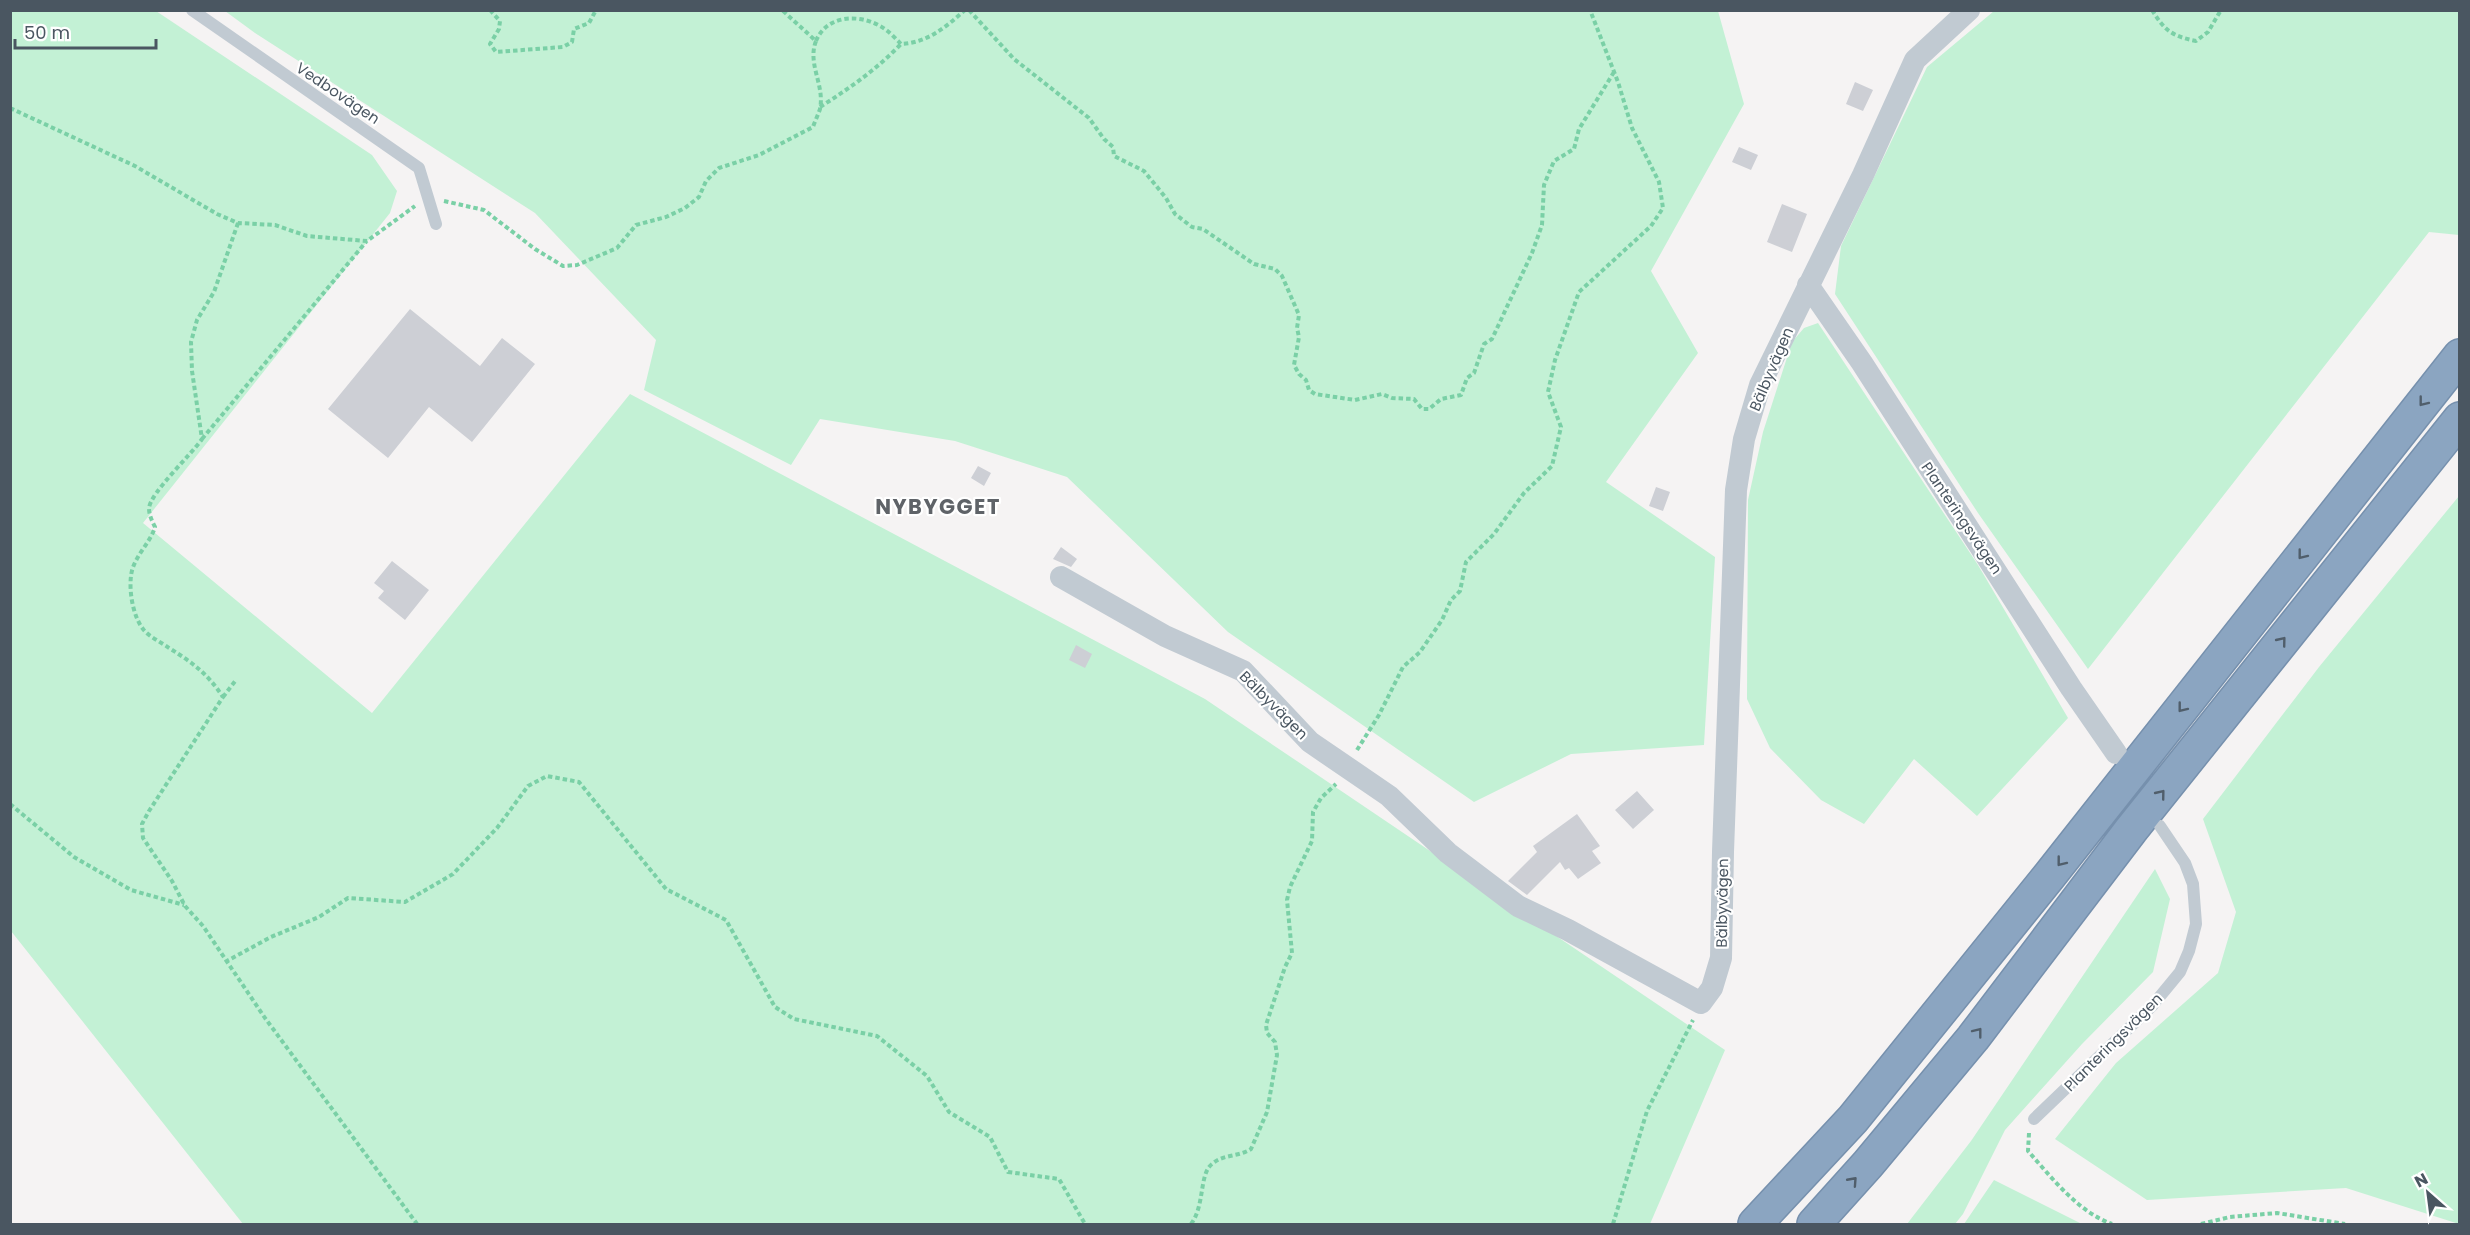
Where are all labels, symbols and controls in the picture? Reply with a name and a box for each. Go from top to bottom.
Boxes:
scale bar [15,12,156,50]
text: 50 m [24,20,70,45]
street label: Vedbovägen [292,57,384,129]
street label: Bälbyvägen [1744,324,1798,414]
one-way arrow [2420,395,2431,406]
street label: Planteringsvägen [1917,458,2007,578]
district label: NYBYGGET [875,492,1001,521]
one-way arrow [2299,548,2310,559]
one-way arrow [2275,637,2286,648]
street label: Bälbyvägen [1235,666,1313,744]
one-way arrow [2178,701,2189,712]
one-way arrow [2153,789,2164,800]
one-way arrow [2058,855,2069,866]
street label: Bälbyvägen [1711,858,1733,948]
street label: Planteringsvägen [2059,988,2167,1096]
one-way arrow [1971,1027,1982,1038]
north arrow [2398,1163,2458,1223]
text: N [2410,1167,2432,1193]
one-way arrow [1846,1177,1857,1188]

